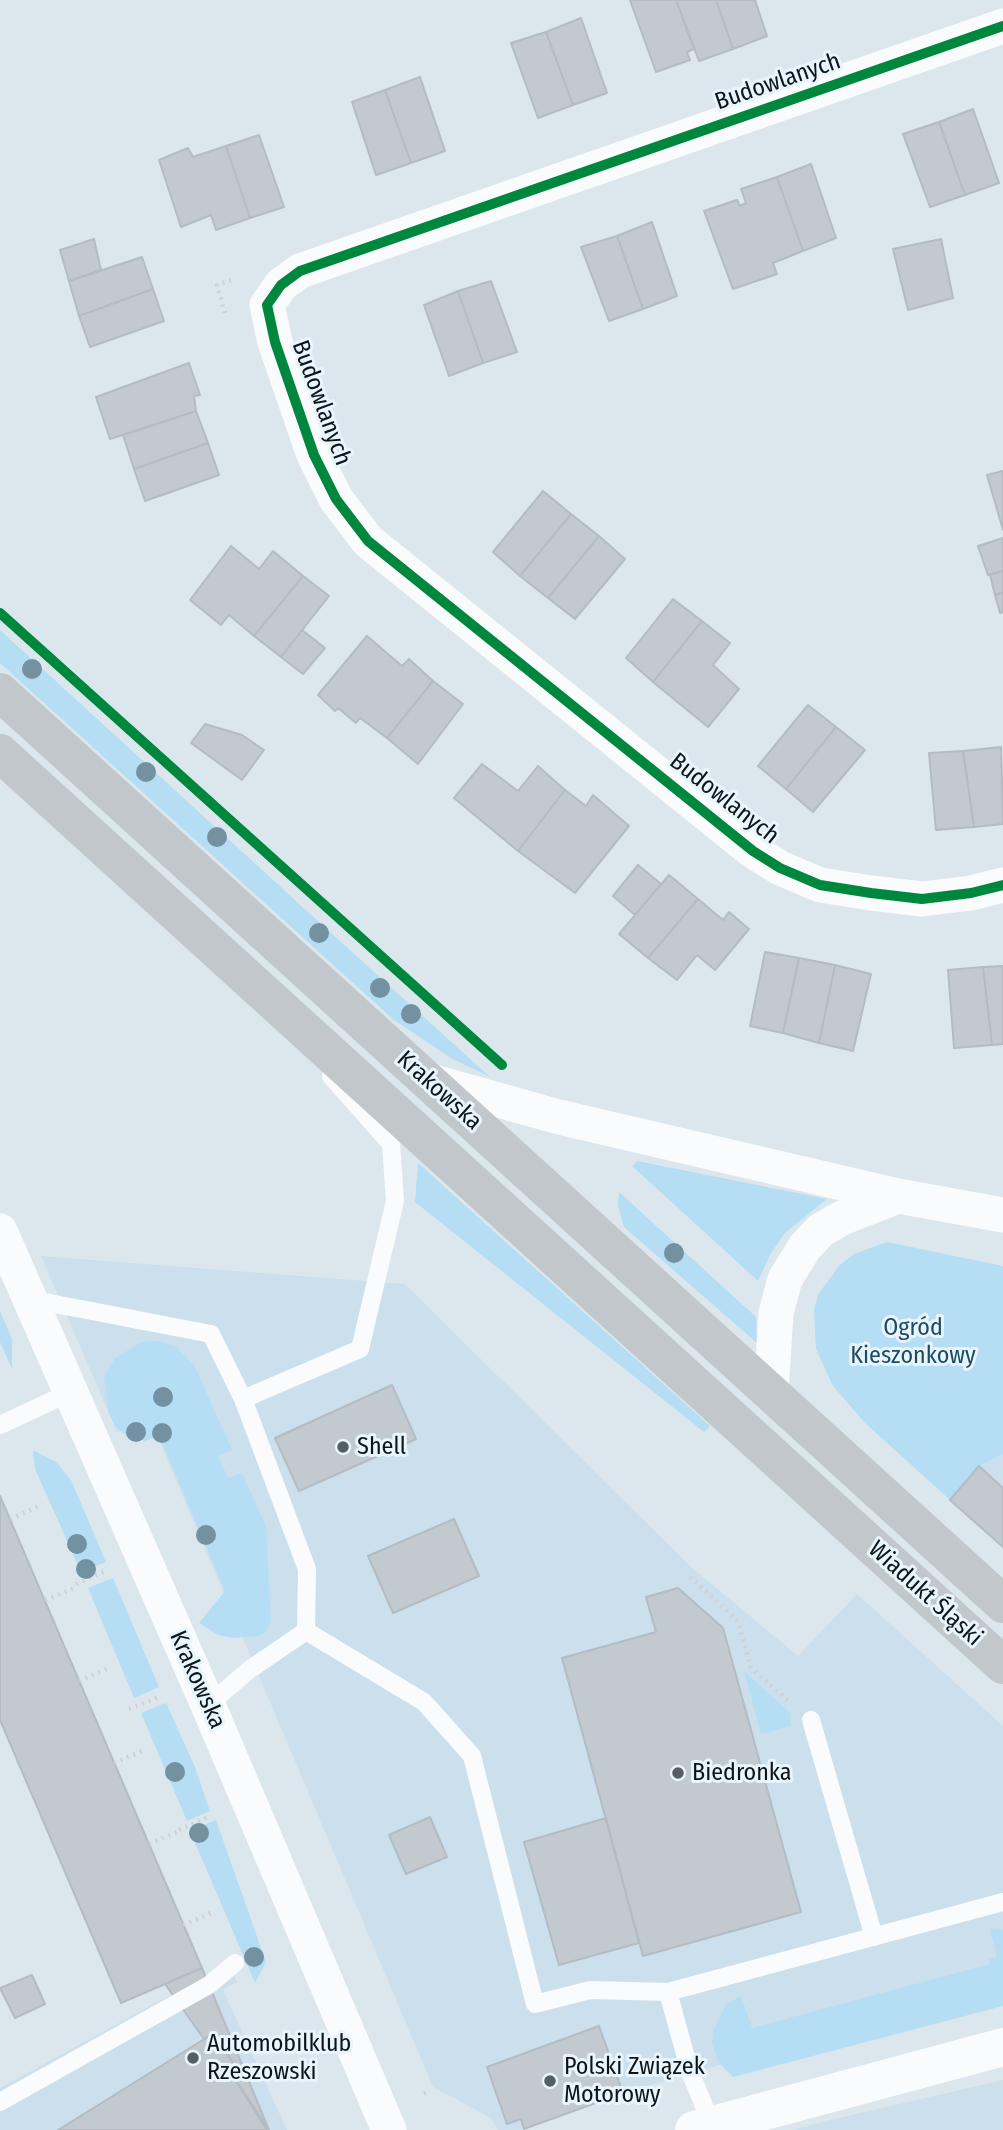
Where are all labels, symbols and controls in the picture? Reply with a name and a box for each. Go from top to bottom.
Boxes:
street label: Budowlanych [711,47,845,117]
street label: Budowlanych [285,337,357,469]
street label: Budowlanych [664,747,784,851]
street label: Krakowska [391,1045,487,1137]
park label: Ogród Kieszonkowy [850,1314,976,1370]
place label: Shell [357,1433,406,1461]
marker: Shell [335,1439,351,1455]
street label: Wiadukt Śląski [862,1535,988,1653]
street label: Krakowska [163,1627,231,1733]
place label: Biedronka [692,1759,791,1787]
marker: Biedronka [670,1765,686,1781]
place label: Automobilklub Rzeszowski [207,2030,351,2086]
marker: Automobilklub Rzeszowski [185,2050,201,2066]
place label: Polski Związek Motorowy [564,2053,705,2109]
marker: Polski Związek Motorowy [542,2073,558,2089]

